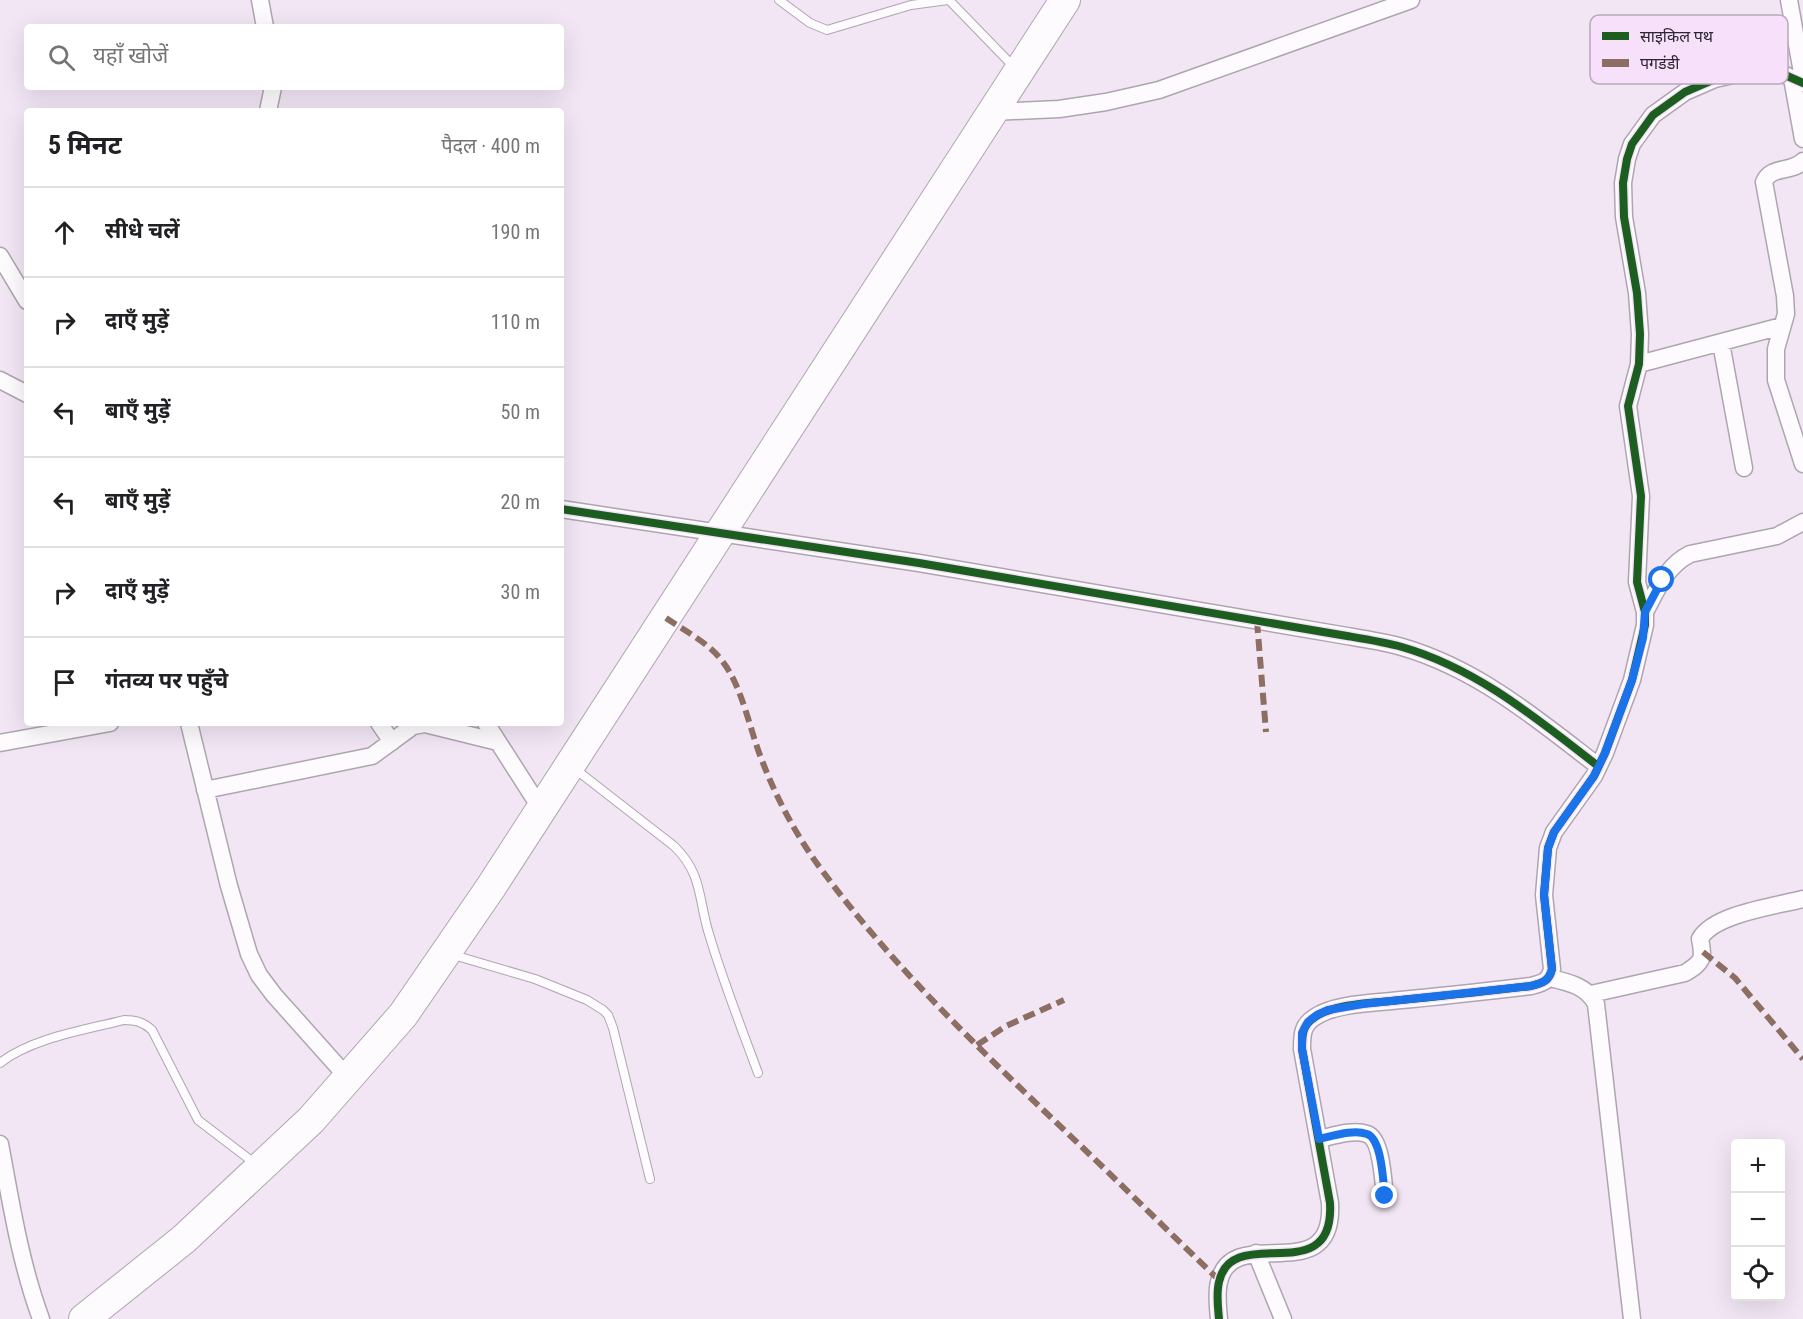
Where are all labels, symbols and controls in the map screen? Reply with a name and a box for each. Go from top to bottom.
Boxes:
legend [1590,15,1788,84]
search box [24,24,564,90]
text: साइकिल पथ [1640,27,1714,46]
icon: search [45,41,78,74]
text: यहाँ खोजें [93,43,168,68]
text: पगडंडी [1640,54,1680,73]
text: 5 मिनट [48,130,122,160]
text: पैदल · 400 m [441,134,540,158]
icon: ahead [48,216,81,249]
text: सीधे चलें [105,218,179,243]
text: 190 m [491,220,540,244]
icon: right [48,306,81,339]
text: दाएँ मुड़ें [105,308,169,333]
text: 110 m [491,310,540,334]
icon: left [48,396,81,429]
text: बाएँ मुड़ें [105,398,170,423]
text: 50 m [501,400,540,424]
icon: left [48,486,81,519]
text: बाएँ मुड़ें [105,488,170,513]
text: 20 m [501,490,540,514]
route start [1648,566,1674,592]
icon: right [48,576,81,609]
text: दाएँ मुड़ें [105,578,169,603]
text: 30 m [501,580,540,604]
icon: arrive [48,666,81,699]
text: गंतव्य पर पहुँचे [105,668,228,693]
map controls [1731,1139,1785,1301]
button: + [1731,1139,1785,1193]
route end [1371,1182,1397,1208]
button: − [1731,1193,1785,1247]
button: locate [1731,1247,1785,1301]

